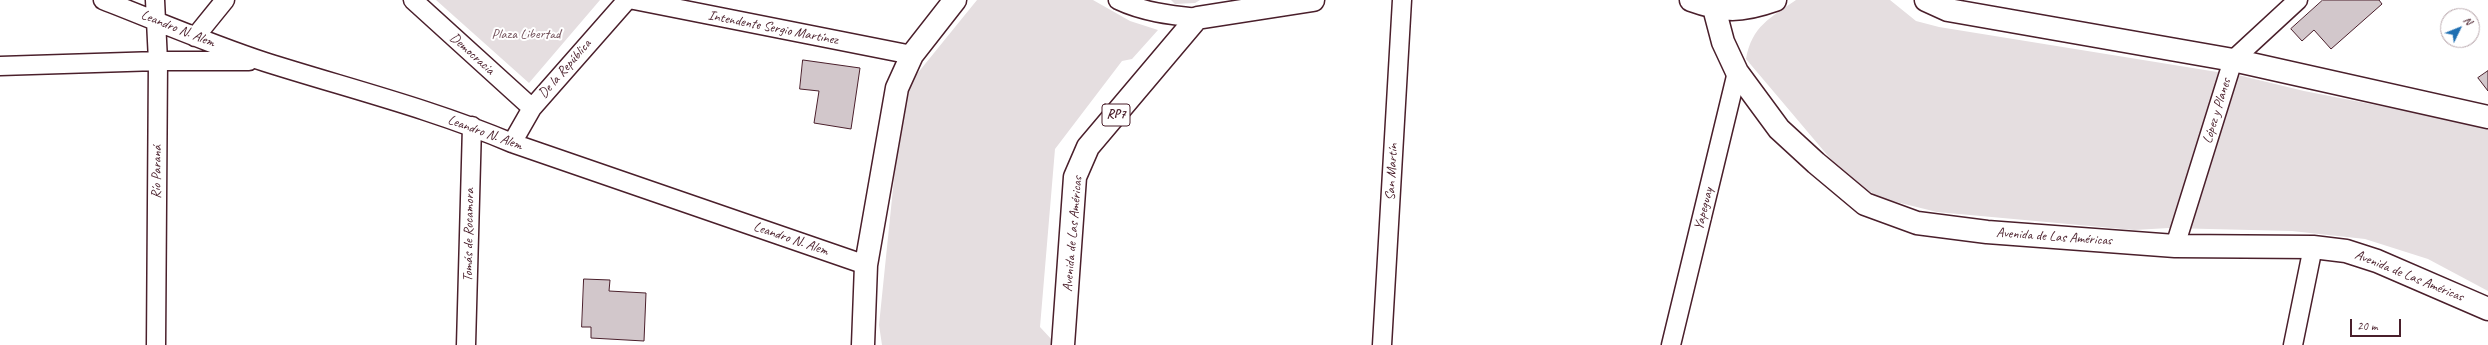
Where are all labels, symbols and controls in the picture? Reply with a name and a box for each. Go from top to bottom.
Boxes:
street label: Leandro N. Alem [139,7,217,51]
street label: Intendente Sergio Martínez [707,7,839,49]
north arrow [2440,8,2480,48]
text: N [2461,13,2475,28]
park label: Plaza Libertad [492,26,560,42]
street label: Democracia [446,30,498,78]
street label: De la República [535,36,595,102]
street label: López y Planes [2199,76,2235,146]
road number: RP7 [1102,104,1130,126]
street label: Leandro N. Alem [445,112,525,154]
street label: San Martín [1382,143,1402,201]
street label: Río Paraná [148,145,166,199]
street label: Avenida de Las Américas [1060,176,1086,292]
street label: Yapeguay [1691,186,1717,232]
street label: Tomás de Rocamora [460,188,478,282]
street label: Leandro N. Alem [751,218,831,260]
street label: Avenida de Las Américas [1996,225,2112,249]
street label: Avenida de Las Américas [2352,247,2466,305]
scale bar [2352,311,2403,337]
text: 20 m [2357,318,2377,334]

